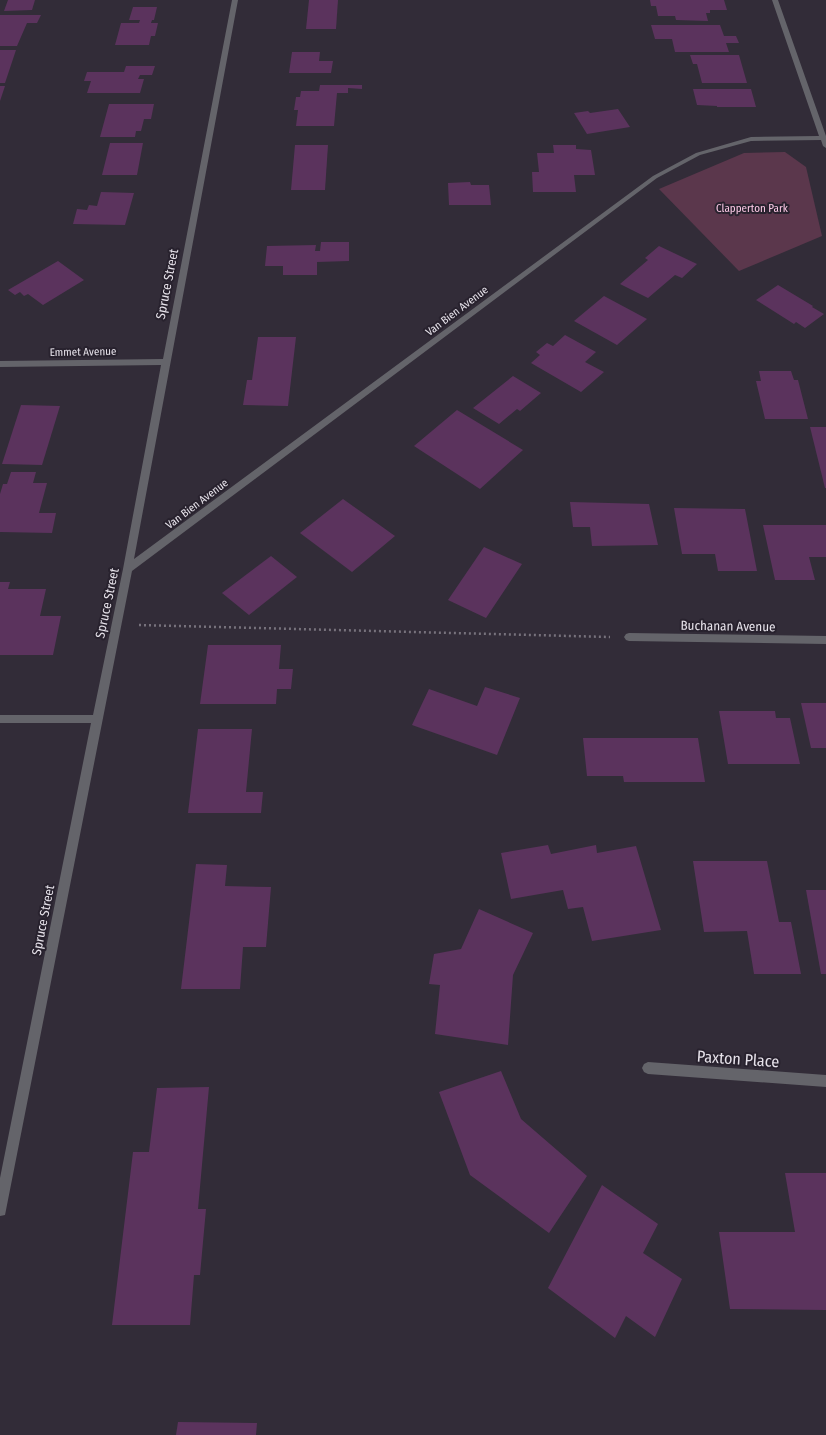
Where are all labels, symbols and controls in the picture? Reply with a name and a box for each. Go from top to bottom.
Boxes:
park label: Clapperton Park [716,202,789,215]
street label: Spruce Street [153,247,181,321]
street label: Van Bien Avenue [423,283,491,339]
street label: Emmet Avenue [50,345,116,359]
street label: Van Bien Avenue [163,476,231,532]
street label: Spruce Street [92,566,122,640]
street label: Buchanan Avenue [680,618,776,634]
street label: Spruce Street [29,883,57,957]
street label: Paxton Place [696,1047,780,1071]

